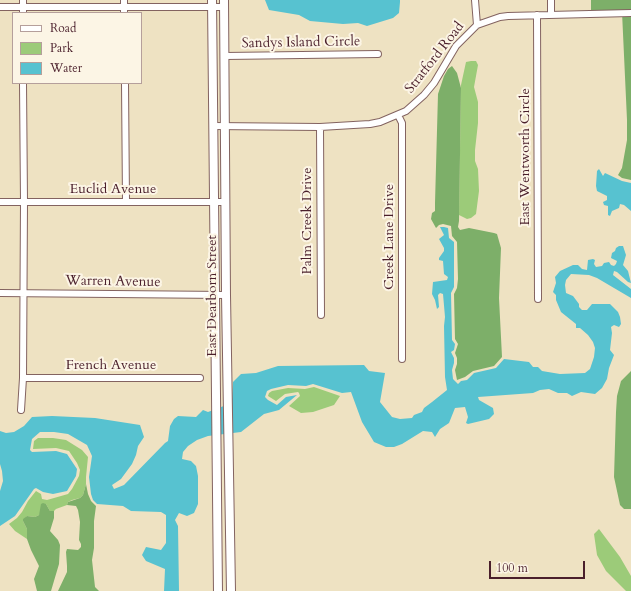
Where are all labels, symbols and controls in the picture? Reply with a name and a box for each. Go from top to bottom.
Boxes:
legend [12,12,142,84]
street label: Stratford Road [402,19,468,97]
text: Road [50,20,76,36]
street label: Sandys Island Circle [242,34,360,52]
text: Park [50,40,73,56]
text: Water [50,60,82,76]
street label: East Wentworth Circle [518,88,534,226]
street label: Palm Creek Drive [300,167,316,275]
street label: Euclid Avenue [70,182,156,198]
street label: Creek Lane Drive [382,184,398,290]
street label: East Dearborn Street [205,235,221,357]
street label: Warren Avenue [65,273,161,291]
street label: French Avenue [66,358,156,374]
scale bar [491,553,587,579]
text: 100 m [496,560,528,576]

